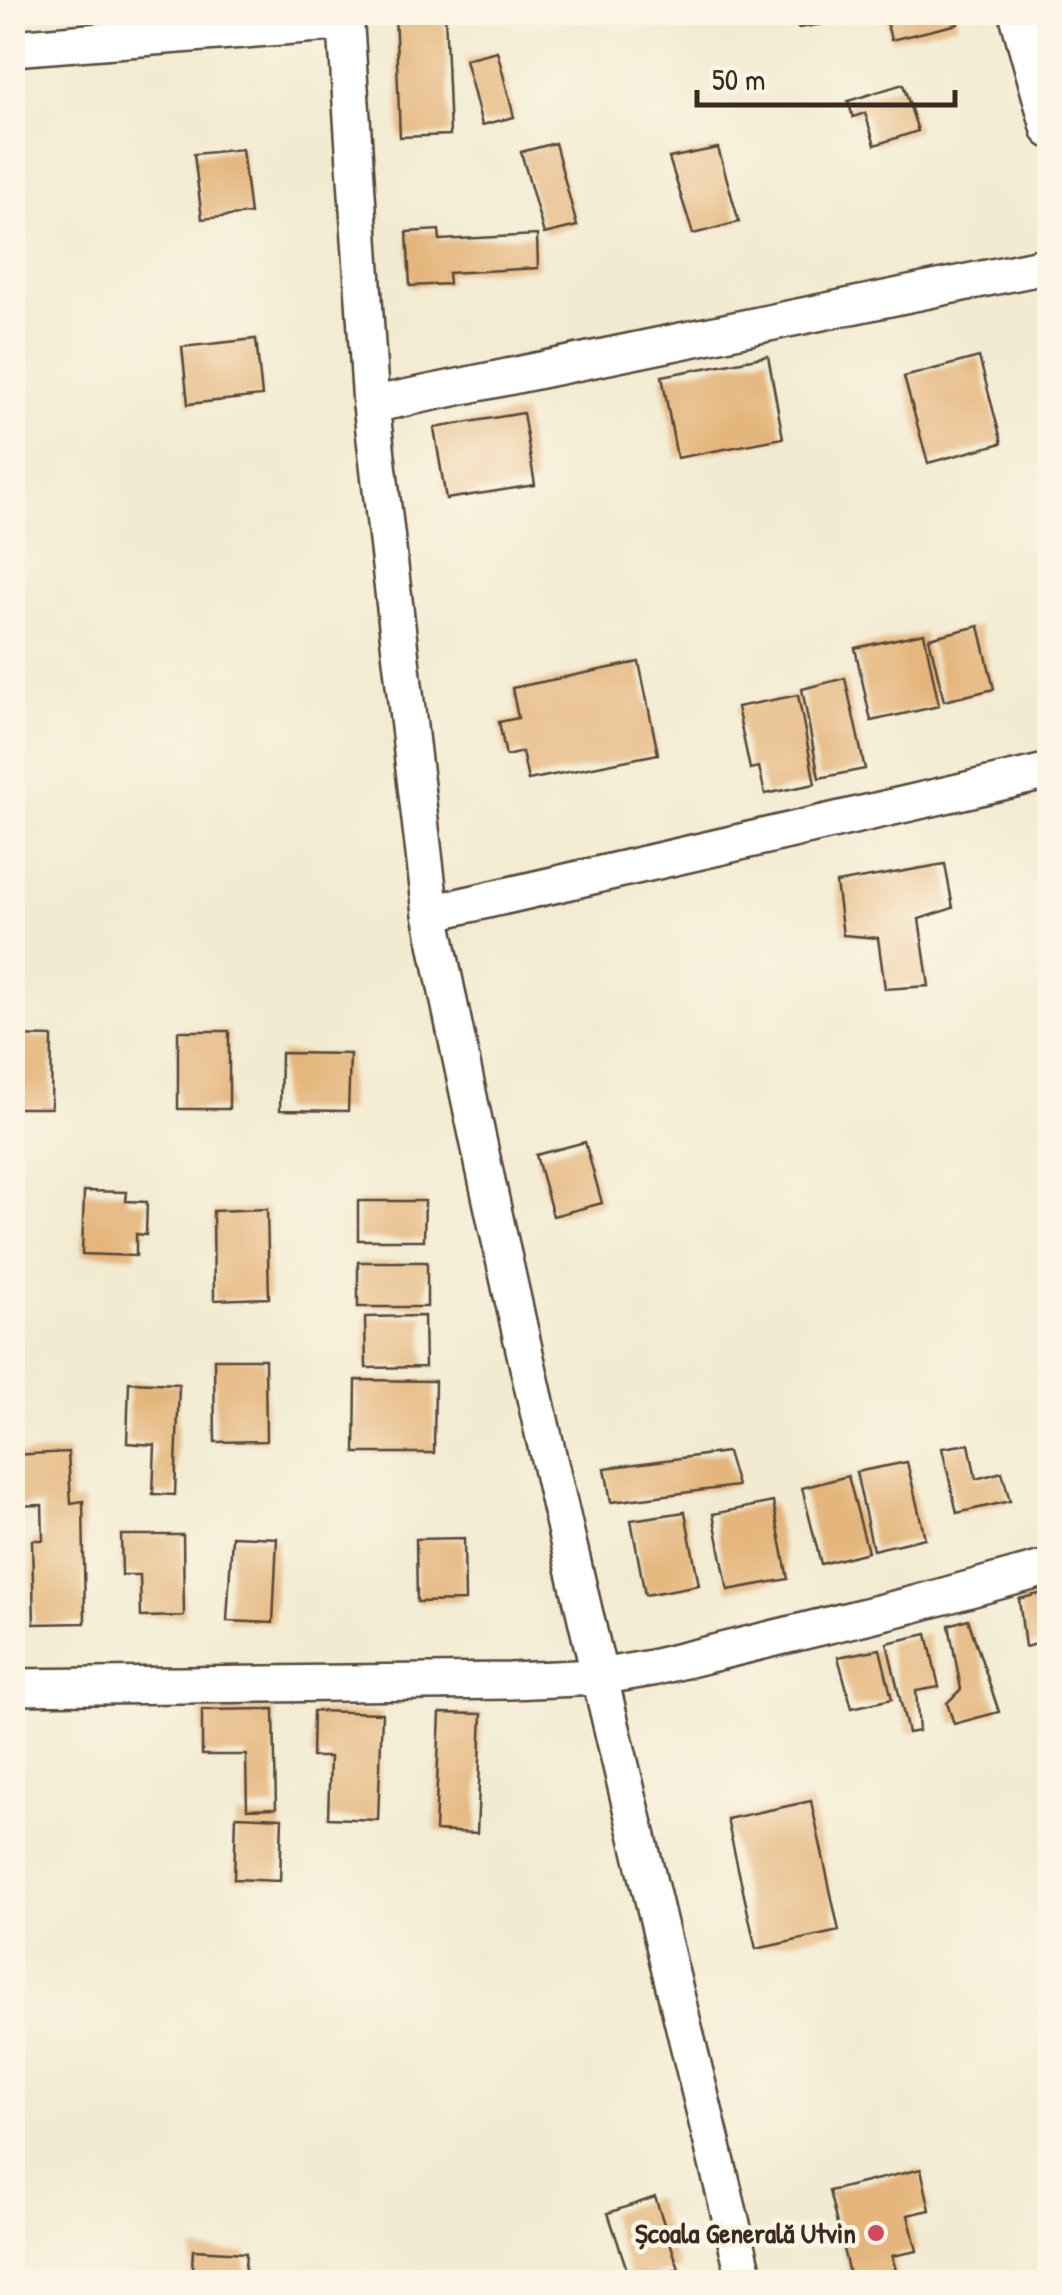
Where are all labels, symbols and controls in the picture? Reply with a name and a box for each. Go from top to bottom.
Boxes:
scale bar [697,45,954,107]
text: 50 m [712,59,765,99]
place label: Școala Generală Utvin [635,2214,856,2252]
marker: Școala Generală Utvin [865,2222,887,2244]

